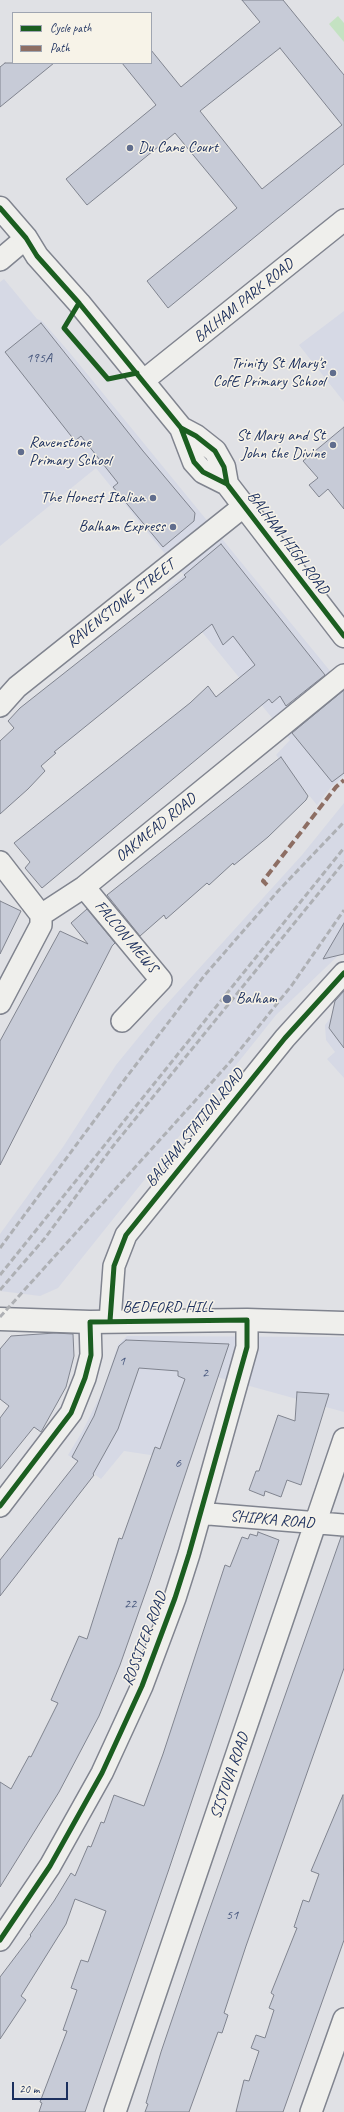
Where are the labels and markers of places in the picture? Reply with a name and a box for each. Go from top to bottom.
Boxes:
place label: Du Cane Court [138,138,218,158]
marker: Du Cane Court [125,143,135,153]
place label: Trinity St Mary's CofE Primary School [213,354,325,392]
marker: Trinity St Mary's CofE Primary School [328,368,338,378]
place label: St Mary and St John the Divine [236,426,325,464]
place label: Ravenstone Primary School [29,433,111,471]
marker: St Mary and St John the Divine [328,440,338,450]
marker: Ravenstone Primary School [16,447,26,457]
place label: The Honest Italian [41,488,145,508]
marker: The Honest Italian [148,493,158,503]
place label: Balham Express [78,517,165,537]
marker: Balham Express [168,522,178,532]
place label: Balham [236,989,277,1009]
marker: Balham [221,993,233,1005]

